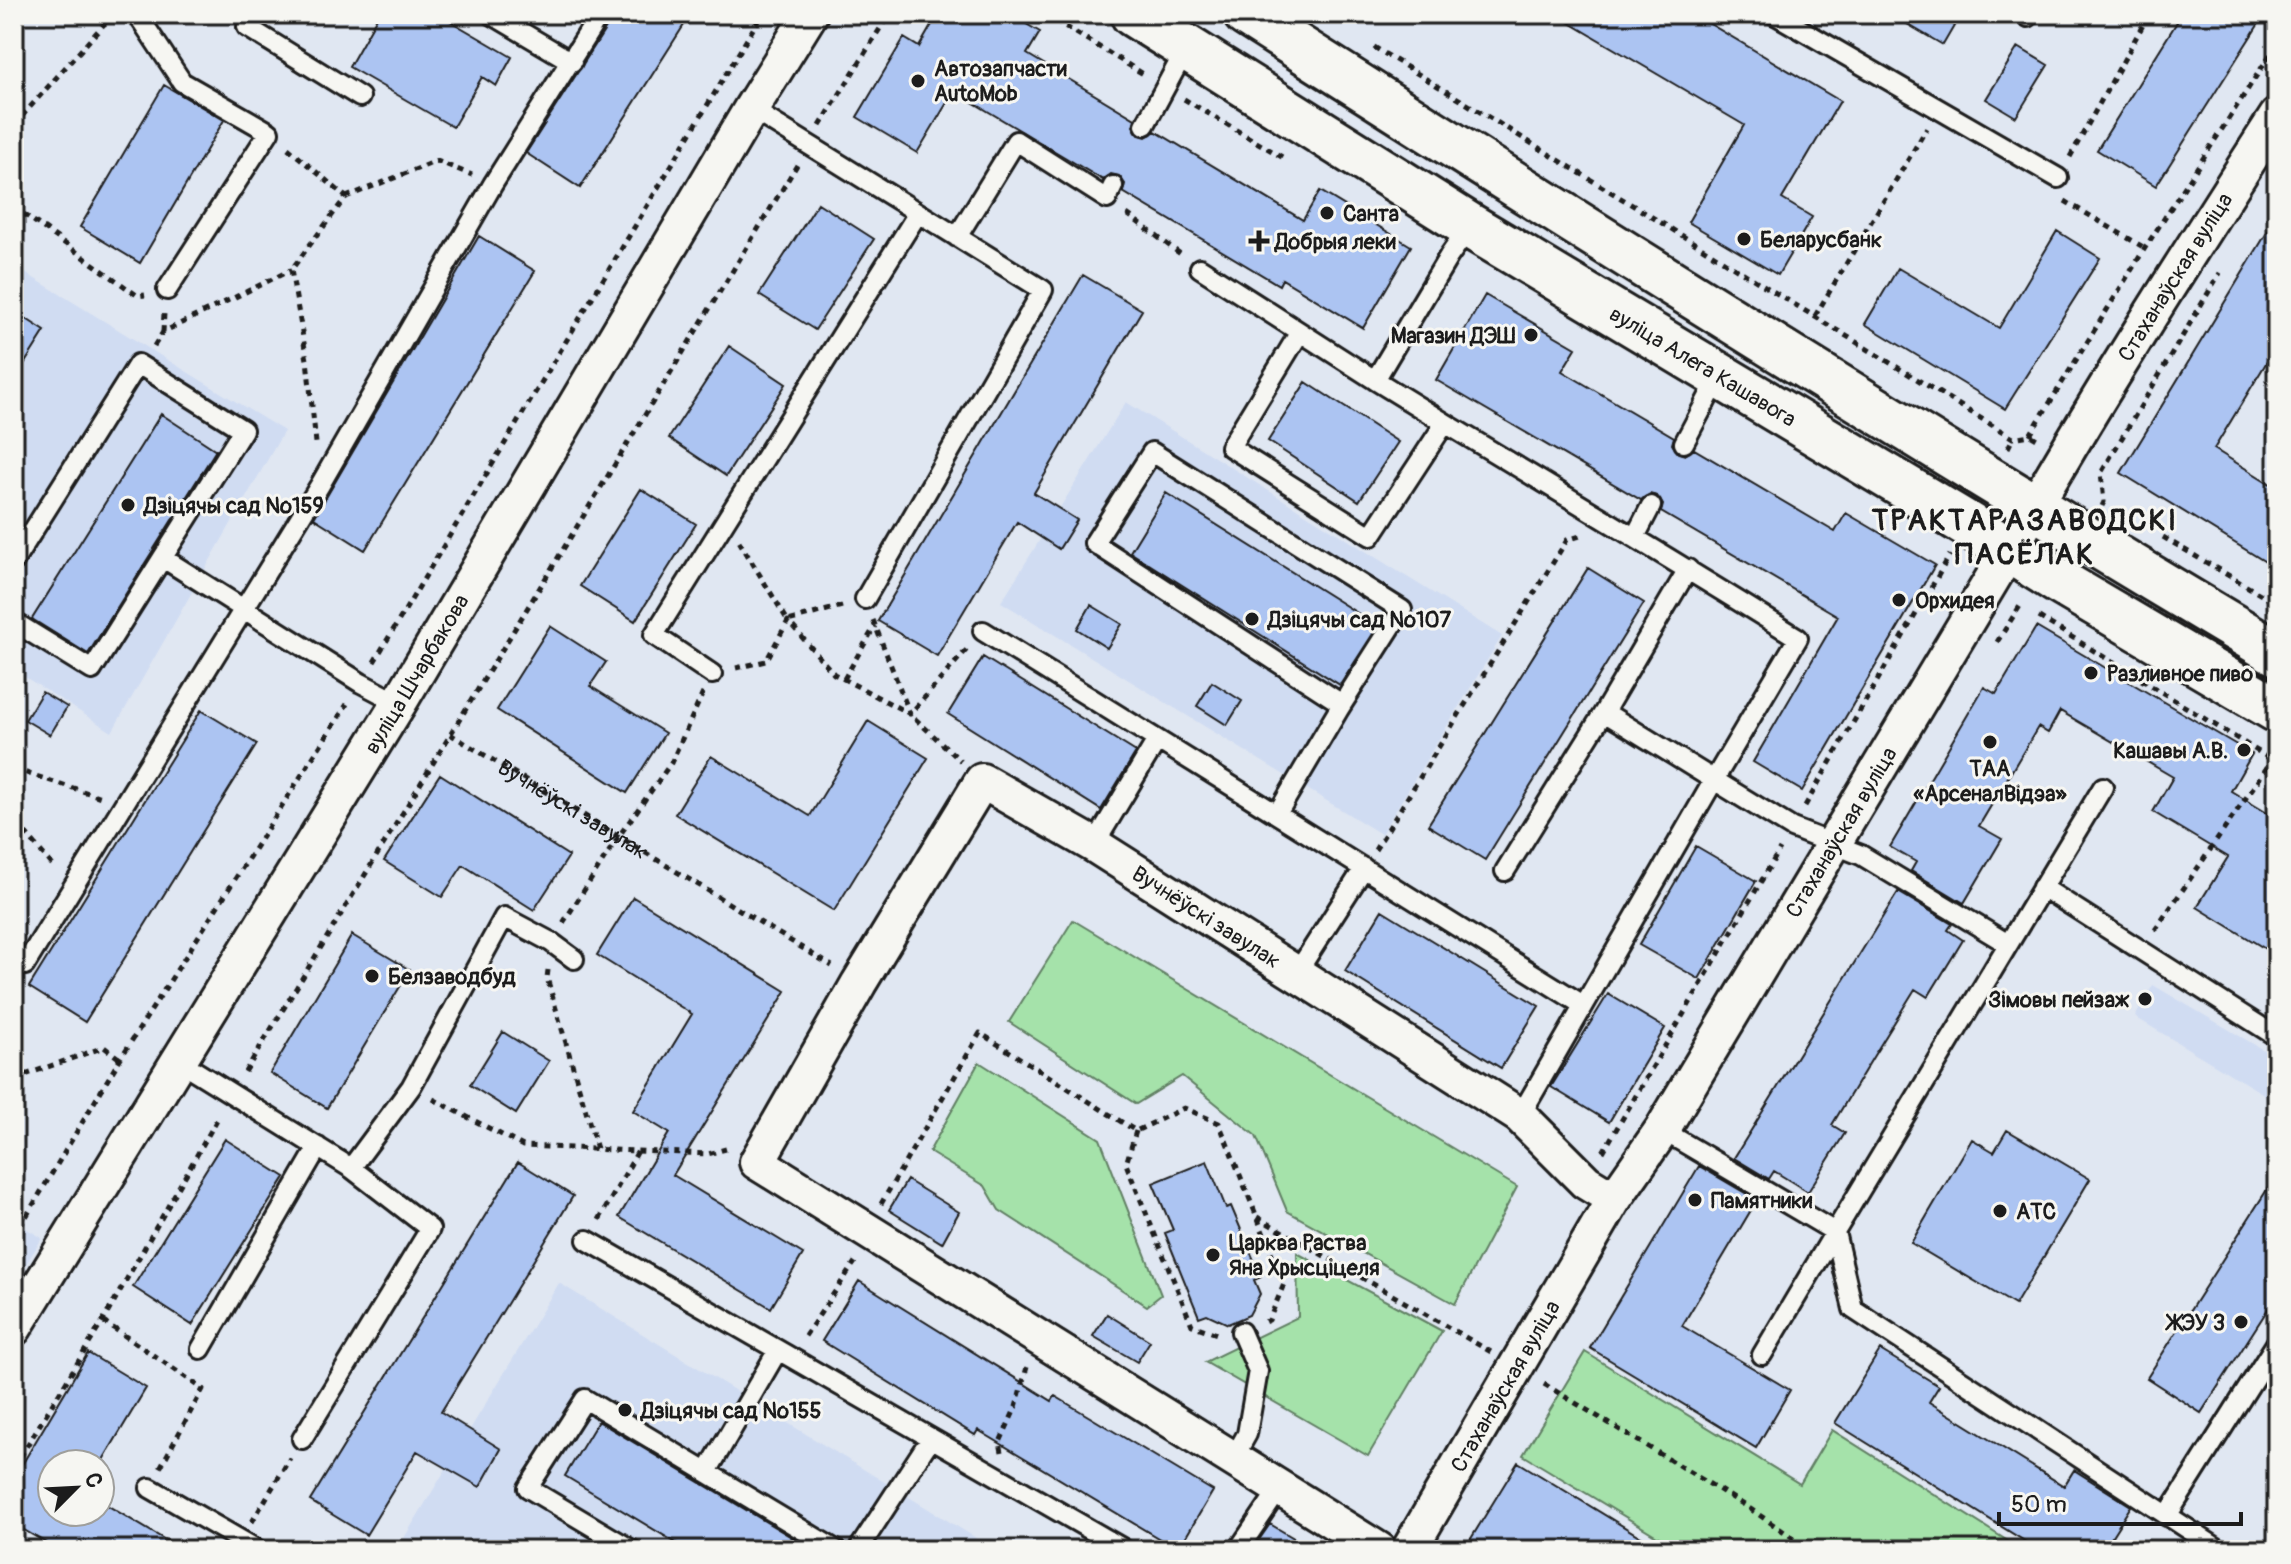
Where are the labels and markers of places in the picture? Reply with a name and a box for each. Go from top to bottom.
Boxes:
place label: Автозапчасти AutoMob [934,55,1067,108]
marker: Автозапчасти AutoMob [909,72,927,90]
place label: Санта [1343,200,1399,228]
marker: Санта [1318,204,1336,222]
place label: Беларусбанк [1760,226,1882,254]
place label: Добрыя леки [1273,228,1396,256]
marker: Беларусбанк [1735,230,1753,248]
marker: Добрыя леки [1250,232,1268,250]
place label: Магазин ДЭШ [1391,322,1516,350]
marker: Магазин ДЭШ [1522,326,1540,344]
place label: Дзіцячы сад №159 [142,492,324,520]
marker: Дзіцячы сад №159 [119,496,137,514]
place label: Орхидея [1915,587,1995,615]
marker: Орхидея [1890,591,1908,609]
place label: Дзіцячы сад №107 [1266,606,1452,634]
marker: Дзіцячы сад №107 [1243,610,1261,628]
place label: Разливное пиво [2107,660,2253,688]
marker: Разливное пиво [2082,664,2100,682]
marker: ТАА «АрсеналВідэа» [1981,733,1999,751]
place label: Кашавы А.В. [2113,737,2228,765]
marker: Кашавы А.В. [2235,741,2253,759]
place label: ТАА «АрсеналВідэа» [1913,755,2067,808]
place label: Белзаводбуд [388,963,516,991]
marker: Белзаводбуд [363,967,381,985]
place label: Зімовы пейзаж [1988,986,2130,1014]
marker: Зімовы пейзаж [2136,990,2154,1008]
place label: Памятники [1711,1187,1812,1215]
marker: Памятники [1686,1191,1704,1209]
place label: АТС [2016,1198,2056,1226]
marker: АТС [1991,1202,2009,1220]
place label: Царква Раства Яна Хрысціцеля [1229,1229,1380,1282]
marker: Царква Раства Яна Хрысціцеля [1204,1246,1222,1264]
place label: ЖЭУ 3 [2164,1309,2225,1337]
marker: ЖЭУ 3 [2232,1313,2250,1331]
place label: Дзіцячы сад №155 [639,1397,821,1425]
marker: Дзіцячы сад №155 [616,1401,634,1419]

